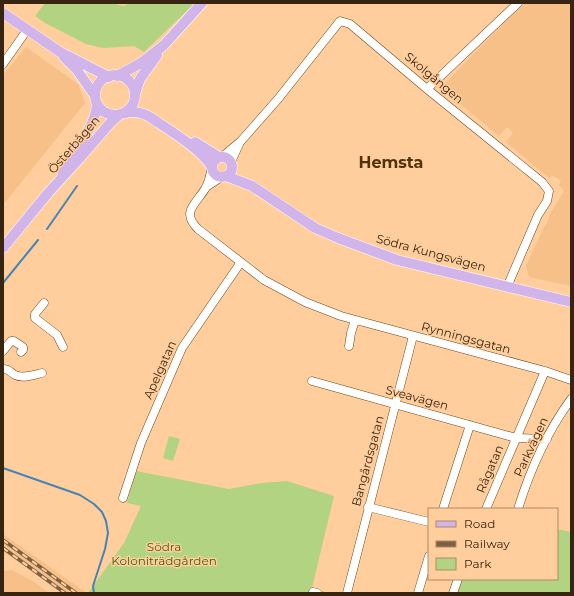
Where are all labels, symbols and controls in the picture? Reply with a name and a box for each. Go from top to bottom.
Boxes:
street label: Skolgången [402,49,467,107]
street label: Österbågen [45,113,103,176]
district label: Hemsta [359,153,423,172]
street label: Södra Kungsvägen [375,231,488,274]
street label: Rynningsgatan [420,318,512,357]
street label: Apelgatan [140,338,179,401]
street label: Sveavägen [384,382,450,413]
street label: Bangårdsgatan [348,414,387,508]
street label: Parkvägen [510,415,551,479]
street label: Rågatan [473,442,506,495]
legend [428,508,558,580]
text: Road [464,516,495,531]
text: Railway [464,536,510,551]
park label: Södra Koloniträdgården [111,539,217,568]
text: Park [464,556,492,571]

